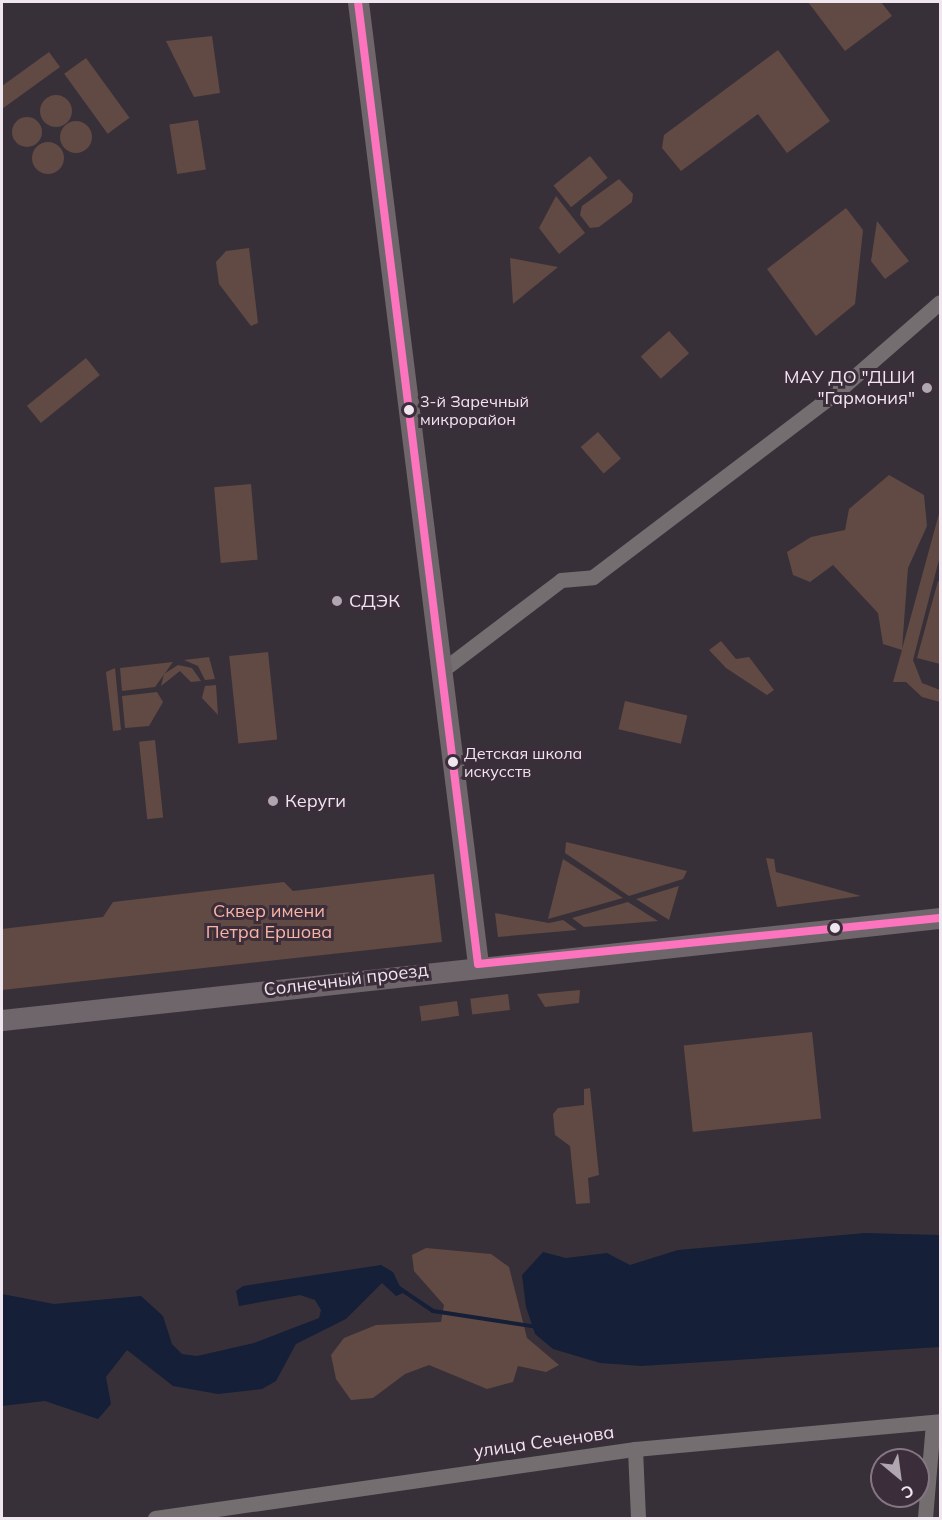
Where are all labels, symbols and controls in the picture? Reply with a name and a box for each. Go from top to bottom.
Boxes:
place label: МАУ ДО "ДШИ "Гармония" [784,367,915,410]
marker: МАУ ДО "ДШИ "Гармония" [920,381,934,395]
place label: 3-й Заречный микрорайон [420,391,529,429]
marker: 3-й Заречный микрорайон [403,404,415,416]
place label: СДЭК [349,590,400,612]
marker: СДЭК [330,594,344,608]
place label: Детская школа искусств [464,743,582,781]
marker: Детская школа искусств [447,756,459,768]
place label: Керуги [285,790,346,812]
marker: Керуги [266,794,280,808]
park label: Сквер имени Петра Ершова [206,901,332,944]
unlabelled marker [829,922,841,934]
street label: Солнечный проезд [262,959,430,1001]
street label: улица Сеченова [472,1421,616,1463]
north arrow [870,1448,930,1508]
text: С [898,1481,917,1503]

